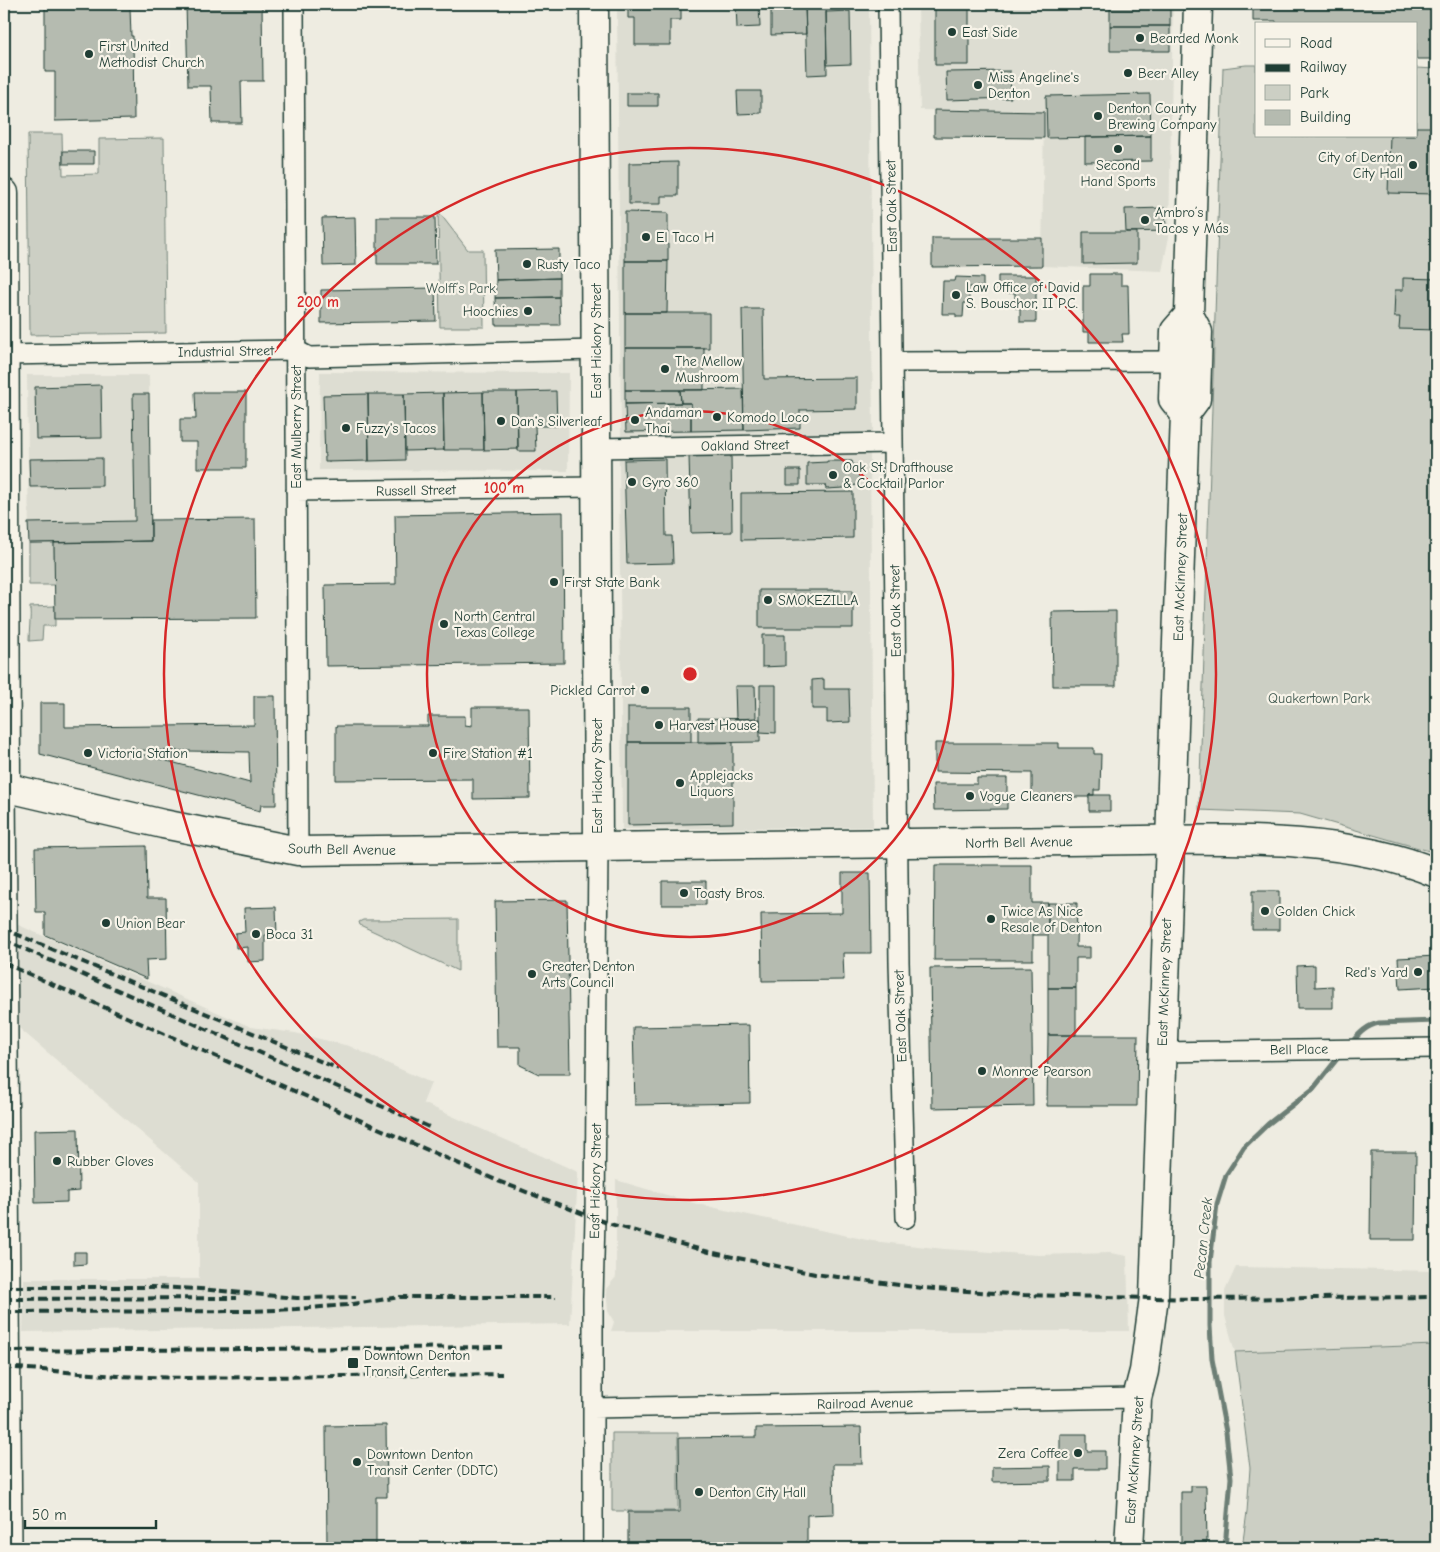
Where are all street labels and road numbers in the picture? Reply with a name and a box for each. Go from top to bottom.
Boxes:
street label: East Oak Street [882,158,901,253]
street label: East Hickory Street [588,282,605,399]
street label: Industrial Street [178,342,275,361]
street label: East Mulberry Street [288,364,305,489]
street label: Oakland Street [701,436,790,455]
street label: Russell Street [376,481,457,500]
street label: East McKinney Street [1170,512,1191,641]
street label: East Oak Street [886,563,905,658]
street label: East Hickory Street [589,717,606,834]
street label: North Bell Avenue [965,833,1073,852]
street label: South Bell Avenue [288,840,396,859]
street label: East McKinney Street [1154,917,1175,1046]
street label: East Oak Street [890,968,911,1063]
street label: Bell Place [1270,1040,1328,1059]
street label: East Hickory Street [586,1122,605,1239]
street label: Railroad Avenue [817,1394,913,1413]
street label: East McKinney Street [1122,1395,1148,1525]

